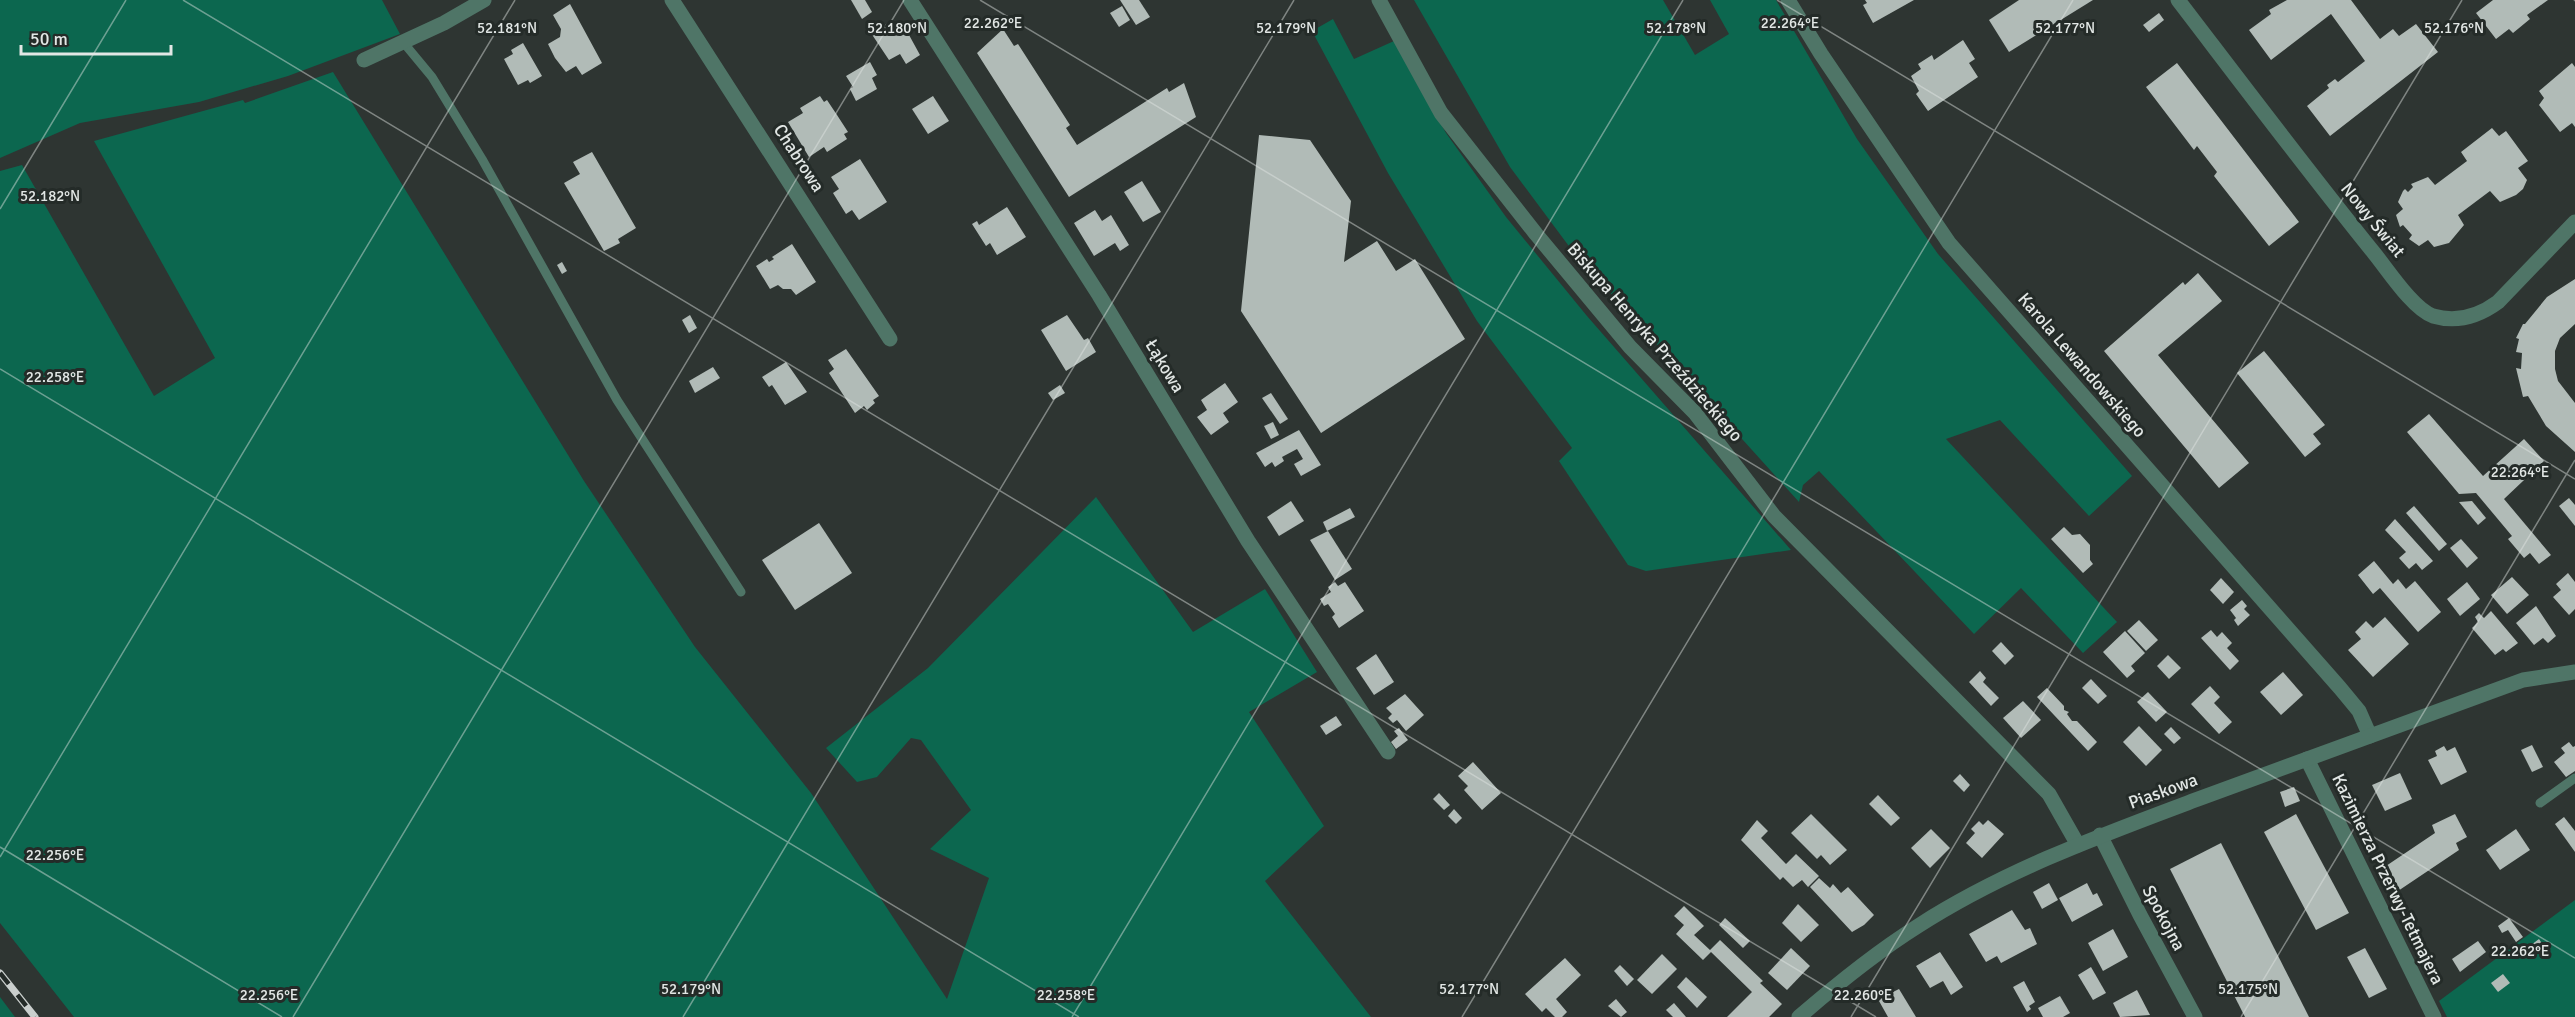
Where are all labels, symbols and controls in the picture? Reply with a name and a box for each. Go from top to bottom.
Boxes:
text: 22.262°E [964,14,1022,32]
text: 22.264°E [1761,14,1819,32]
scale bar [21,18,171,56]
text: 52.181°N [477,19,537,37]
text: 52.180°N [867,19,927,37]
text: 52.179°N [1256,19,1316,37]
text: 52.178°N [1646,19,1706,37]
text: 52.177°N [2035,19,2095,37]
text: 52.176°N [2424,19,2484,37]
text: 50 m [30,28,68,50]
street label: Chabrowa [769,120,829,196]
street label: Nowy Świat [2336,178,2410,262]
text: 52.182°N [20,187,80,205]
street label: Biskupa Henryka Przeździeckiego [1563,238,1747,446]
street label: Karola Lewandowskiego [2013,288,2151,442]
street label: Łąkowa [1141,335,1189,397]
text: 22.258°E [26,368,84,386]
text: 22.264°E [2491,463,2549,481]
street label: Piaskowa [2125,768,2201,814]
street label: Kazimierza Przerwy-Tetmajera [2327,770,2449,988]
text: 22.256°E [26,846,84,864]
street label: Spokojna [2138,882,2190,954]
text: 22.262°E [2491,942,2549,960]
text: 52.179°N [661,980,721,998]
text: 52.177°N [1439,980,1499,998]
text: 52.175°N [2218,980,2278,998]
text: 22.256°E [240,986,298,1004]
text: 22.258°E [1037,986,1095,1004]
text: 22.260°E [1834,986,1892,1004]

